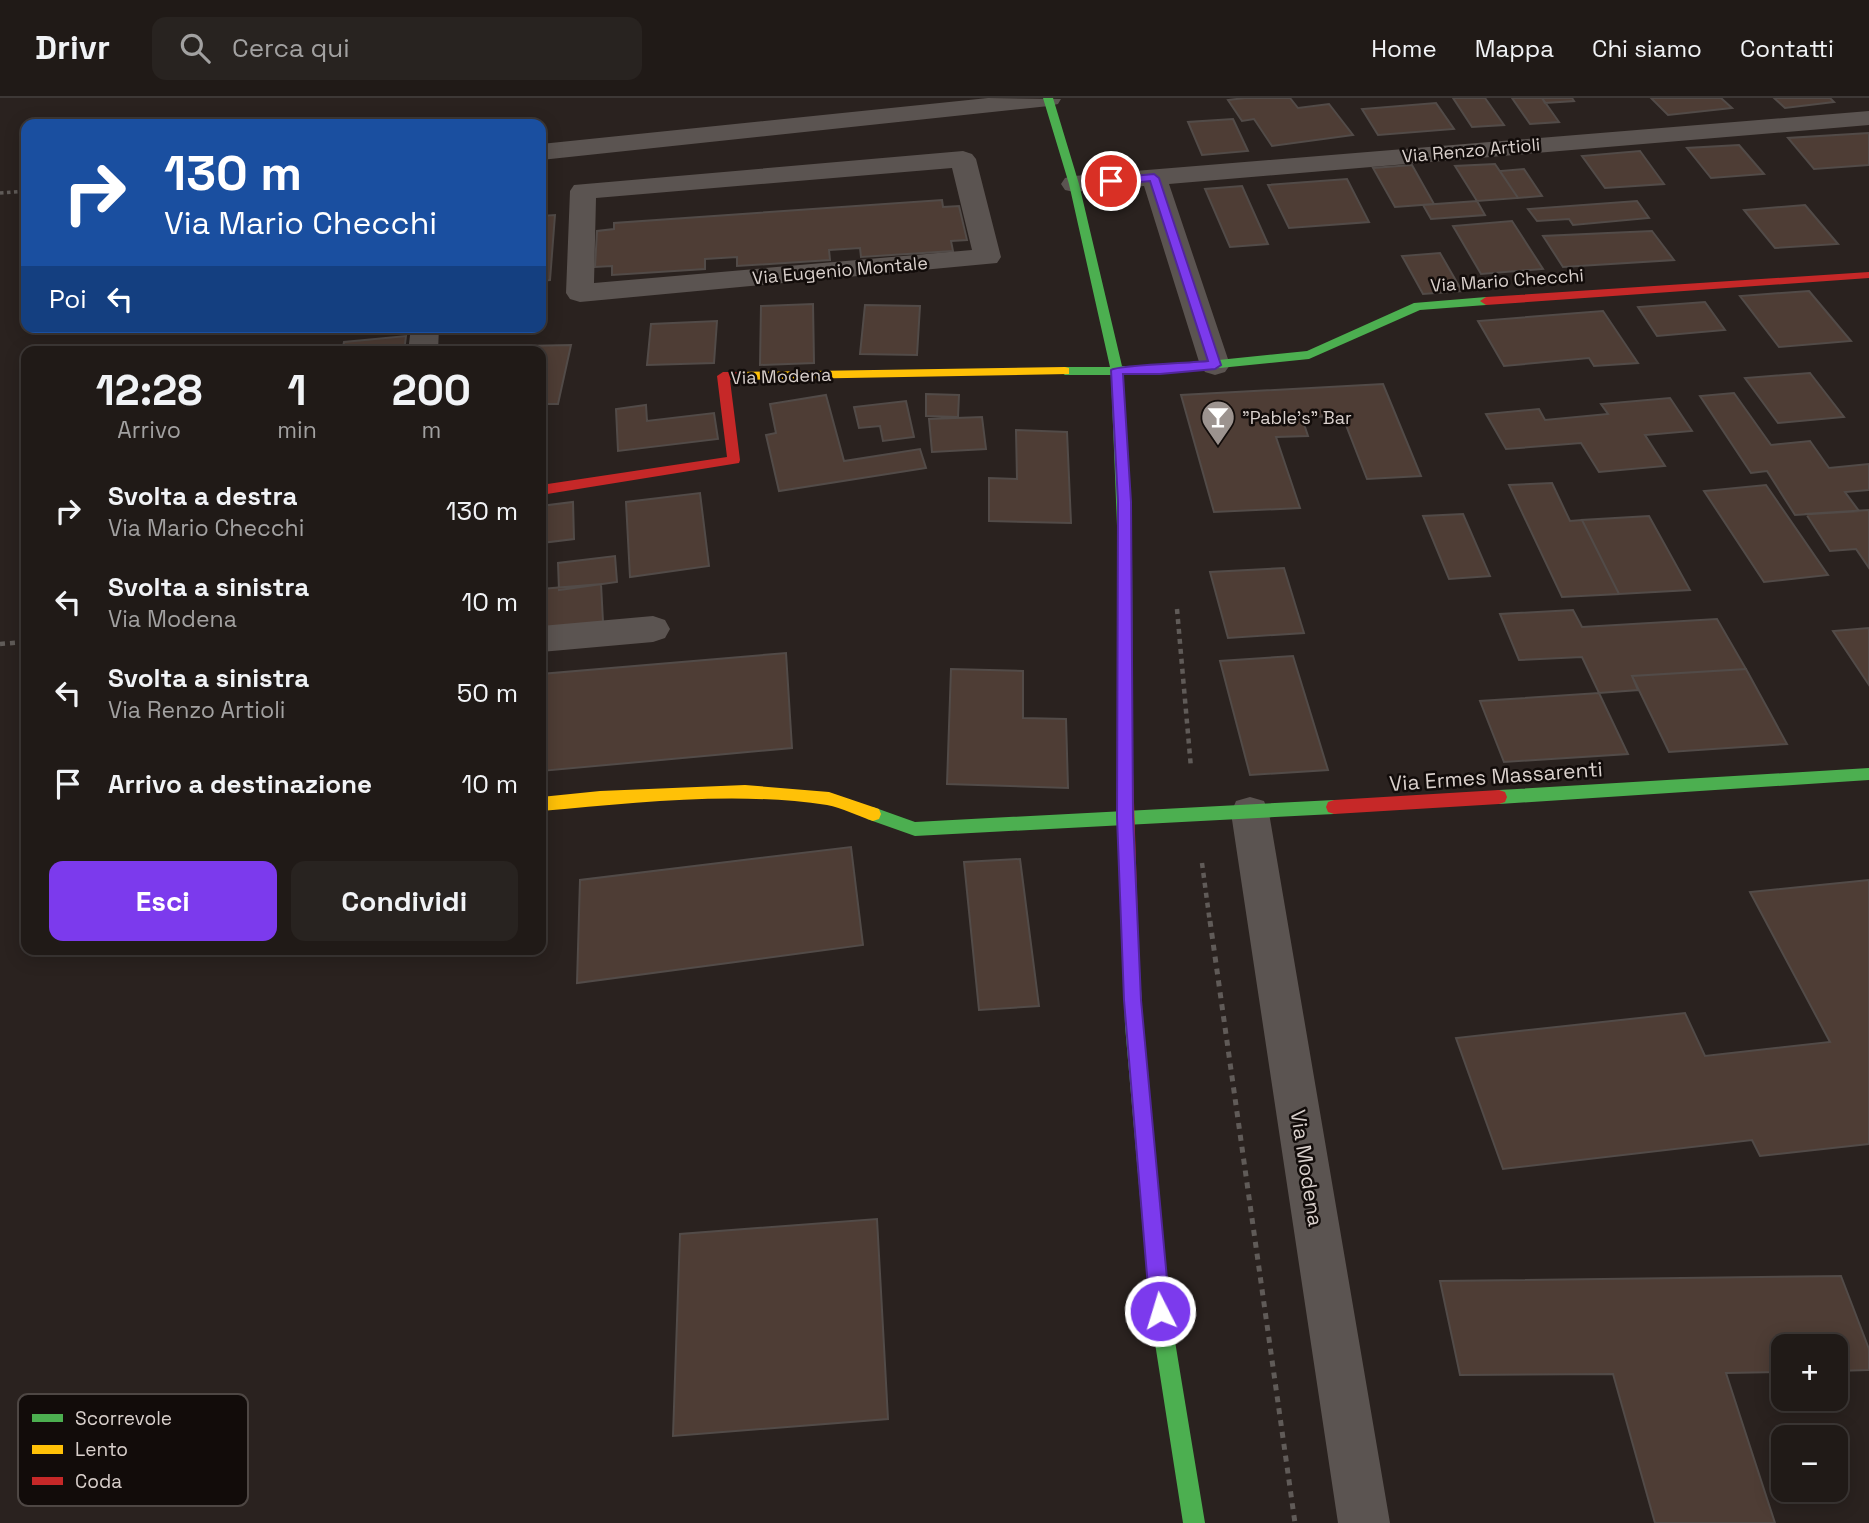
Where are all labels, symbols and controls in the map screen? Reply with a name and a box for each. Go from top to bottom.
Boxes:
search box [152,17,642,80]
text: Drivr [35,27,110,69]
icon: search [176,29,214,67]
text: Cerca qui [232,31,350,65]
text: Home [1371,33,1437,64]
text: Mappa [1475,33,1554,64]
text: Chi siamo [1592,33,1702,64]
text: Contatti [1740,33,1834,64]
street label: Via Renzo Artioli [1401,132,1541,168]
text: 130 m [164,142,302,204]
icon: right [49,147,140,238]
pin [1081,151,1141,211]
icon: arrive [1092,162,1130,200]
text: Via Mario Checchi [164,203,437,243]
street label: Via Eugenio Montale [751,251,929,289]
street label: Via Mario Checchi [1430,263,1584,297]
icon: left [101,280,139,318]
text: Poi [49,282,87,316]
street label: Via Modena [730,363,832,389]
text: 12:28 [96,364,202,417]
text: 1 [288,364,307,417]
text: 200 [392,364,471,417]
bar icon: "Pable's" Bar [1199,398,1237,447]
place label: "Pable's" Bar [1242,406,1352,429]
text: Arrivo [117,415,181,445]
text: min [277,415,317,445]
text: m [422,415,441,445]
text: Svolta a destra [108,479,297,513]
icon: right [49,492,87,530]
text: 130 m [446,494,518,528]
text: Via Mario Checchi [108,513,304,543]
text: Svolta a sinistra [108,570,309,604]
icon: left [49,583,87,621]
text: 10 m [461,585,518,619]
text: Via Modena [108,604,237,634]
text: Svolta a sinistra [108,661,309,695]
icon: left [49,674,87,712]
text: 50 m [457,676,518,710]
text: Via Renzo Artioli [108,695,285,725]
street label: Via Ermes Massarenti [1388,755,1604,797]
icon: arrive [49,765,87,803]
text: Arrivo a destinazione [108,767,372,801]
text: 10 m [461,767,518,801]
button: Esci [49,861,277,941]
button: Condividi [291,861,518,941]
street label: Via Modena [1284,1108,1330,1228]
position arrow [1123,1274,1197,1348]
map controls [1771,1334,1848,1502]
button: + [1771,1334,1848,1411]
legend [18,1394,248,1506]
text: Scorrevole [75,1406,172,1431]
button: − [1771,1425,1848,1502]
text: Lento [75,1437,128,1462]
text: Coda [75,1469,122,1494]

